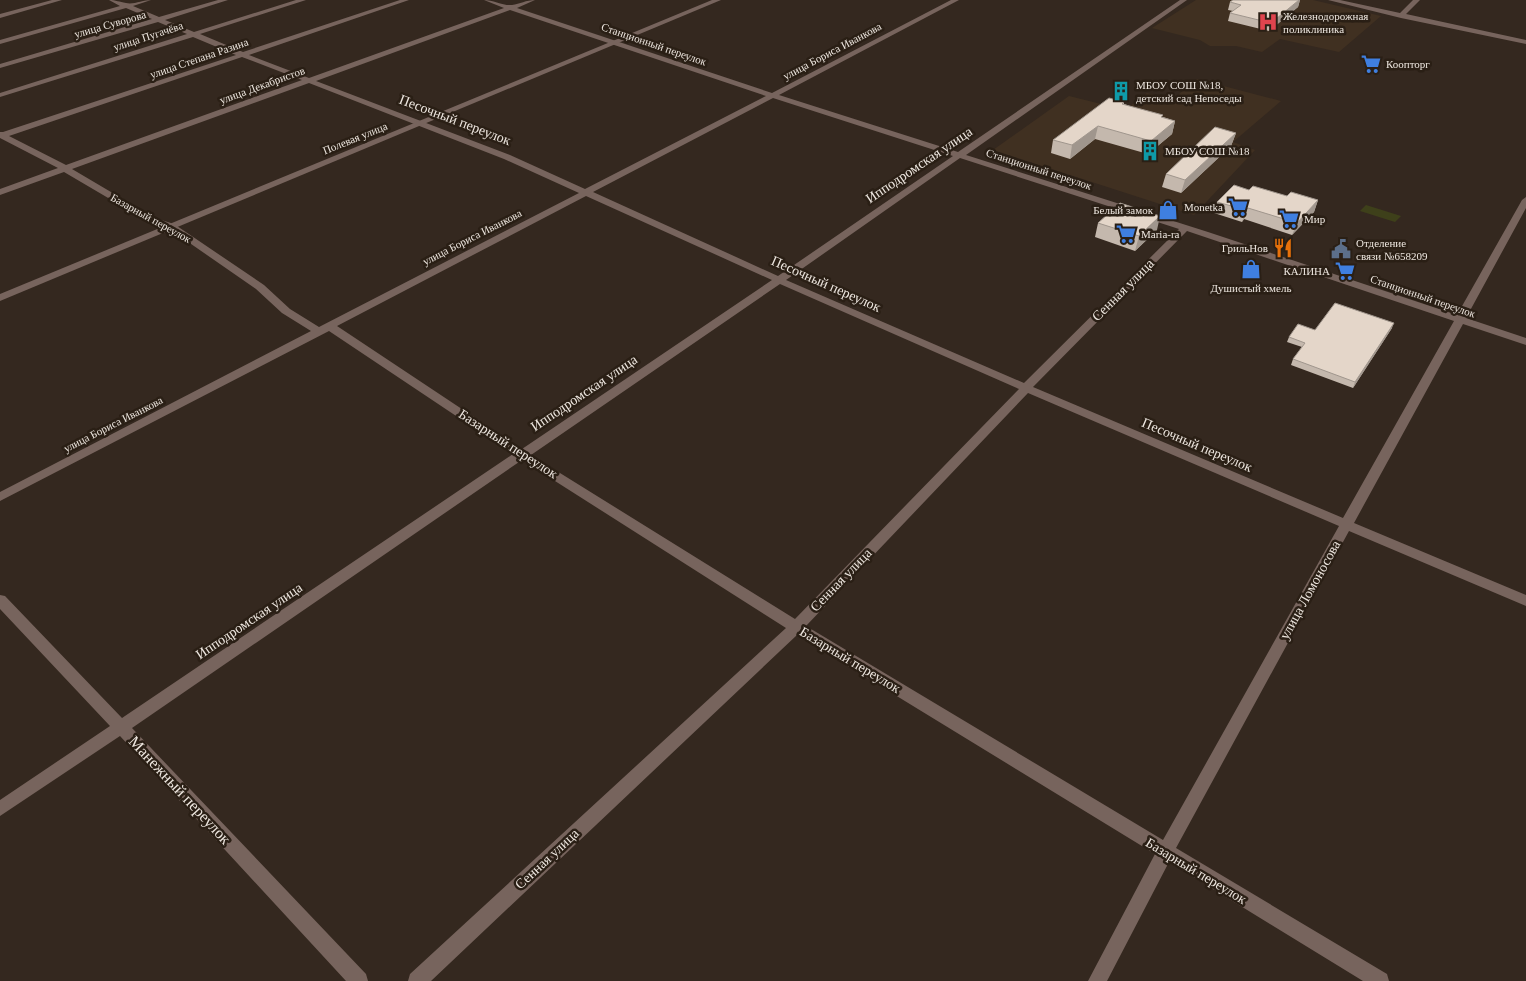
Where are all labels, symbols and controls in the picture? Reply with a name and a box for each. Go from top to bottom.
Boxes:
street label: улица Суворова [73,8,147,40]
place label: Железнодорожная поликлиника [1283,10,1368,35]
hospital icon: Железнодорожная поликлиника [1257,11,1279,33]
street label: улица Пугачёва [112,19,185,53]
street label: Станционный переулок [600,20,709,68]
street label: улица Бориса Иванкова [781,20,883,82]
street label: улица Степана Разина [148,36,250,80]
supermarket icon: Коопторг [1360,53,1382,75]
place label: Коопторг [1386,58,1430,70]
street label: улица Декабристов [218,64,306,106]
place label: МБОУ СОШ №18, детский сад Непоседы [1136,79,1242,104]
building icon: МБОУ СОШ №18, детский сад Непоседы [1110,80,1132,102]
street label: Песочный переулок [397,92,513,148]
street label: Полевая улица [321,120,389,156]
street label: Ипподромская улица [863,123,976,206]
building icon: МБОУ СОШ №18 [1139,140,1161,162]
place label: МБОУ СОШ №18 [1165,145,1250,157]
street label: Станционный переулок [985,146,1094,192]
street label: Базарный переулок [109,191,194,245]
supermarket icon: Monetka [1227,196,1249,218]
shop icon: Белый замок [1157,199,1179,221]
place label: Monetka [1184,201,1223,213]
place label: Белый замок [1093,204,1154,216]
street label: улица Бориса Иванкова [420,207,524,267]
supermarket icon: Мир [1278,208,1300,230]
place label: Мир [1304,213,1326,225]
supermarket icon: Maria-ra [1115,223,1137,245]
place label: Maria-ra [1141,228,1180,240]
restaurant icon: ГрильНов [1272,237,1294,259]
place label: Отделение связи №658209 [1356,237,1428,262]
public building icon: Отделение связи №658209 [1330,238,1352,260]
place label: ГрильНов [1222,242,1268,254]
street label: Песочный переулок [769,253,883,315]
street label: Сенная улица [1089,255,1158,324]
shop icon: Душистый хмель [1240,258,1262,280]
supermarket icon: КАЛИНА [1334,260,1356,282]
place label: КАЛИНА [1283,265,1330,277]
street label: Станционный переулок [1369,272,1478,320]
place label: Душистый хмель [1211,282,1291,294]
street label: Ипподромская улица [528,351,641,434]
street label: улица Бориса Иванкова [61,394,165,454]
street label: Базарный переулок [456,406,560,482]
street label: Песочный переулок [1140,415,1255,475]
street label: улица Ломоносова [1277,537,1344,642]
street label: Сенная улица [807,545,875,615]
street label: Ипподромская улица [193,579,306,662]
street label: Базарный переулок [797,624,903,696]
street label: Манежный переулок [125,733,235,848]
street label: Сенная улица [512,825,582,892]
street label: Базарный переулок [1143,835,1249,907]

